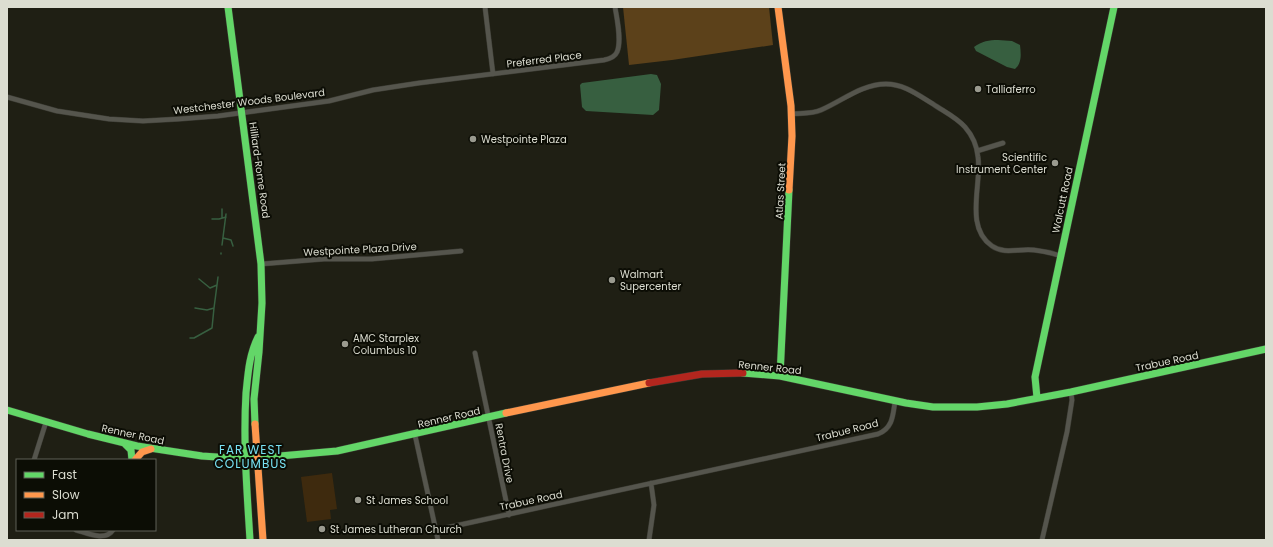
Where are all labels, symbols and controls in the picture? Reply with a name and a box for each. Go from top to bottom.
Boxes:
street label: Preferred Place [506,47,582,72]
place label: Talliaferro [986,82,1036,97]
marker: Talliaferro [973,84,983,94]
street label: Westchester Woods Boulevard [172,85,326,118]
street label: Hilliard-Rome Road [245,121,274,219]
place label: Westpointe Plaza [481,132,567,147]
marker: Westpointe Plaza [468,134,478,144]
place label: Scientific Instrument Center [956,150,1047,177]
marker: Scientific Instrument Center [1050,158,1060,168]
street label: Atlas Street [772,162,789,220]
street label: Walcutt Road [1048,166,1077,235]
street label: Westpointe Plaza Drive [303,239,417,260]
place label: Walmart Supercenter [620,267,681,294]
marker: Walmart Supercenter [607,275,617,285]
place label: AMC Starplex Columbus 10 [353,331,419,358]
marker: AMC Starplex Columbus 10 [340,339,350,349]
street label: Trabue Road [1134,348,1200,375]
street label: Renner Road [737,357,802,378]
street label: Renner Road [416,403,482,432]
street label: Trabue Road [814,415,880,445]
street label: Renner Road [100,421,166,448]
street label: Rentra Drive [491,422,518,484]
district label: FAR WEST COLUMBUS [215,441,287,472]
legend [16,459,156,531]
text: Fast [52,466,77,483]
text: Slow [52,486,80,503]
street label: Trabue Road [498,487,564,514]
place label: St James School [366,493,448,508]
marker: St James School [353,495,363,505]
text: Jam [52,506,79,523]
place label: St James Lutheran Church [330,522,462,537]
marker: St James Lutheran Church [317,524,327,534]

